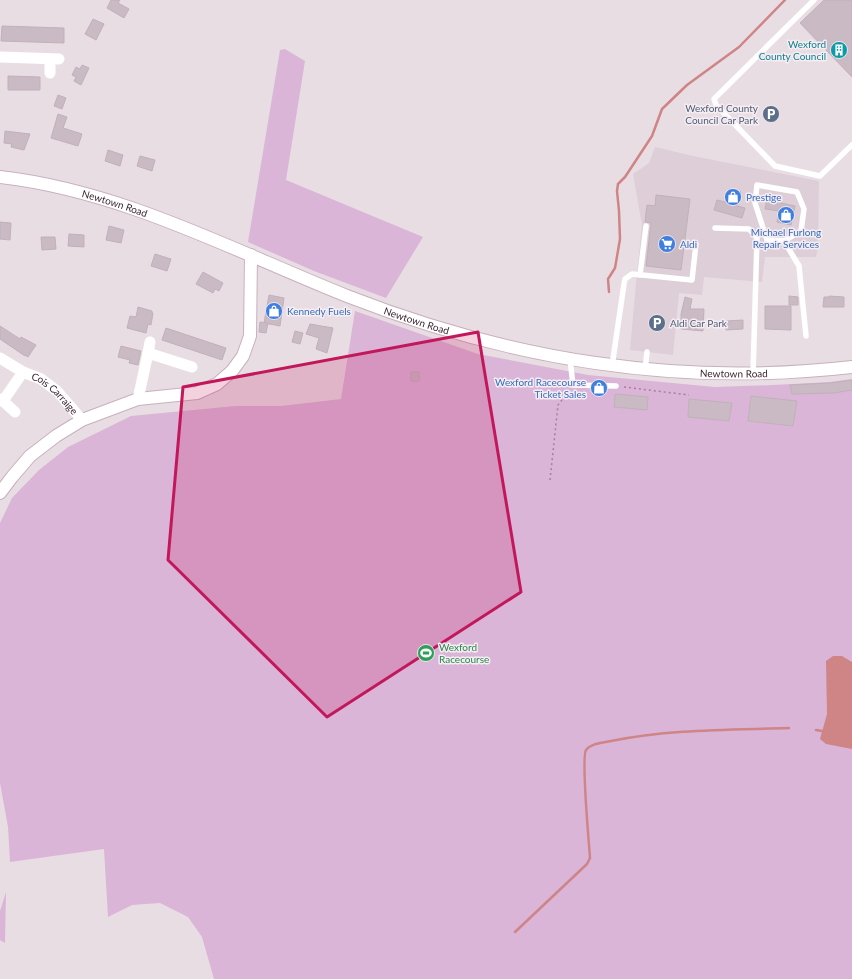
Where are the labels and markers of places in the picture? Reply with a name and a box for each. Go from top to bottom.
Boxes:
place label: Wexford County Council [759,38,826,62]
building icon: Wexford County Council [829,40,849,60]
place label: Wexford County Council Car Park [685,102,759,126]
parking icon: Wexford County Council Car Park [761,104,781,124]
shop icon: Prestige [723,187,743,207]
place label: Prestige [746,191,782,203]
shop icon: Michael Furlong Repair Services [776,205,796,225]
place label: Michael Furlong Repair Services [751,226,821,250]
supermarket icon: Aldi [657,234,677,254]
place label: Aldi [680,238,697,250]
shop icon: Kennedy Fuels [264,301,284,321]
place label: Kennedy Fuels [287,305,351,317]
parking icon: Aldi Car Park [647,313,667,333]
place label: Aldi Car Park [670,317,728,329]
place label: Wexford Racecourse Ticket Sales [495,376,586,400]
shop icon: Wexford Racecourse Ticket Sales [589,378,609,398]
place label: Wexford Racecourse [439,641,489,665]
sports icon: Wexford Racecourse [416,643,436,663]

